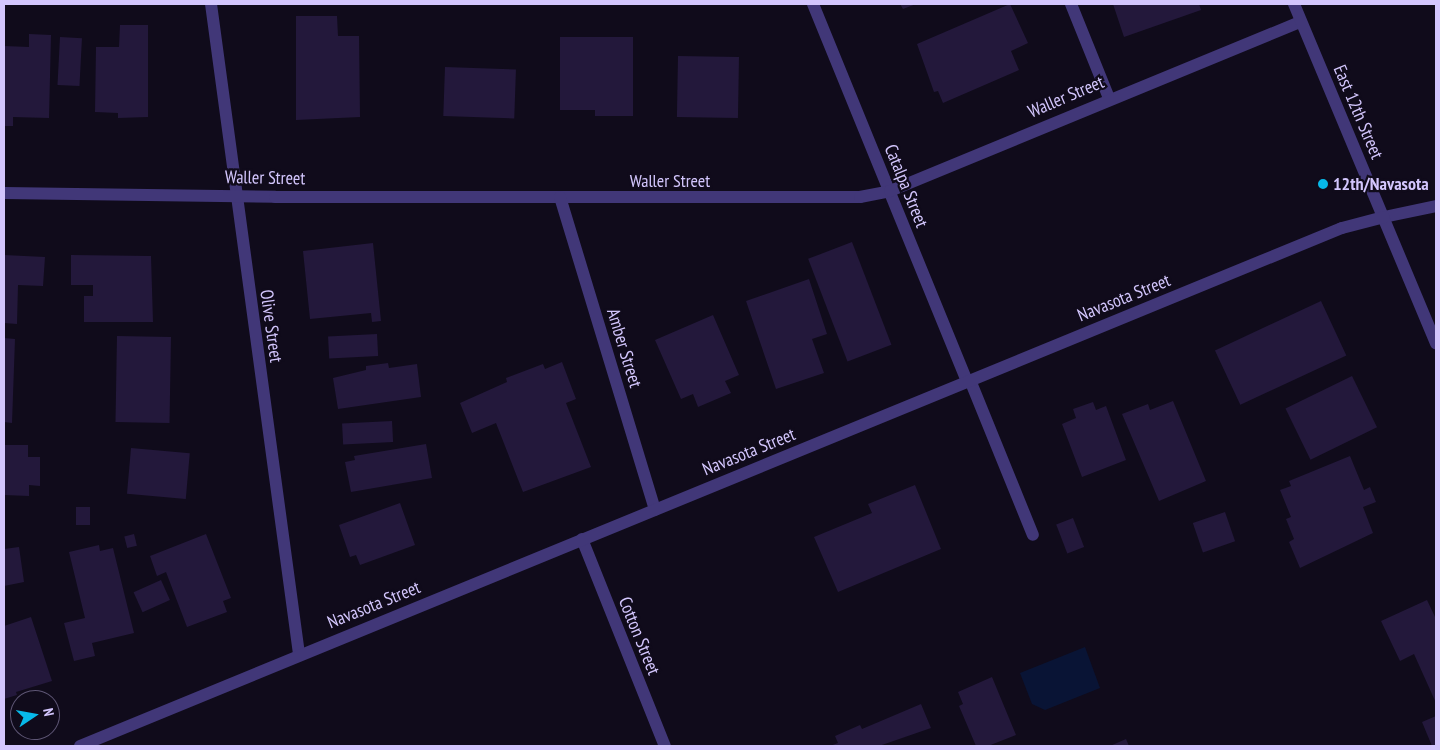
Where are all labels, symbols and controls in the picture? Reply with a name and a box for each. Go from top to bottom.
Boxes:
street label: East 12th Street [1329,62,1387,162]
street label: Waller Street [1025,71,1107,123]
street label: Catalpa Street [880,141,932,231]
street label: Waller Street [225,166,305,190]
street label: Waller Street [630,170,710,192]
place label: 12th/Navasota [1333,173,1429,195]
marker: 12th/Navasota [1317,178,1329,190]
street label: Navasota Street [1074,270,1174,326]
street label: Olive Street [255,288,287,364]
street label: Amber Street [602,306,646,390]
street label: Navasota Street [699,424,799,480]
street label: Navasota Street [324,577,424,633]
street label: Cotton Street [614,594,664,678]
north arrow [10,690,60,740]
text: N [39,707,58,718]

